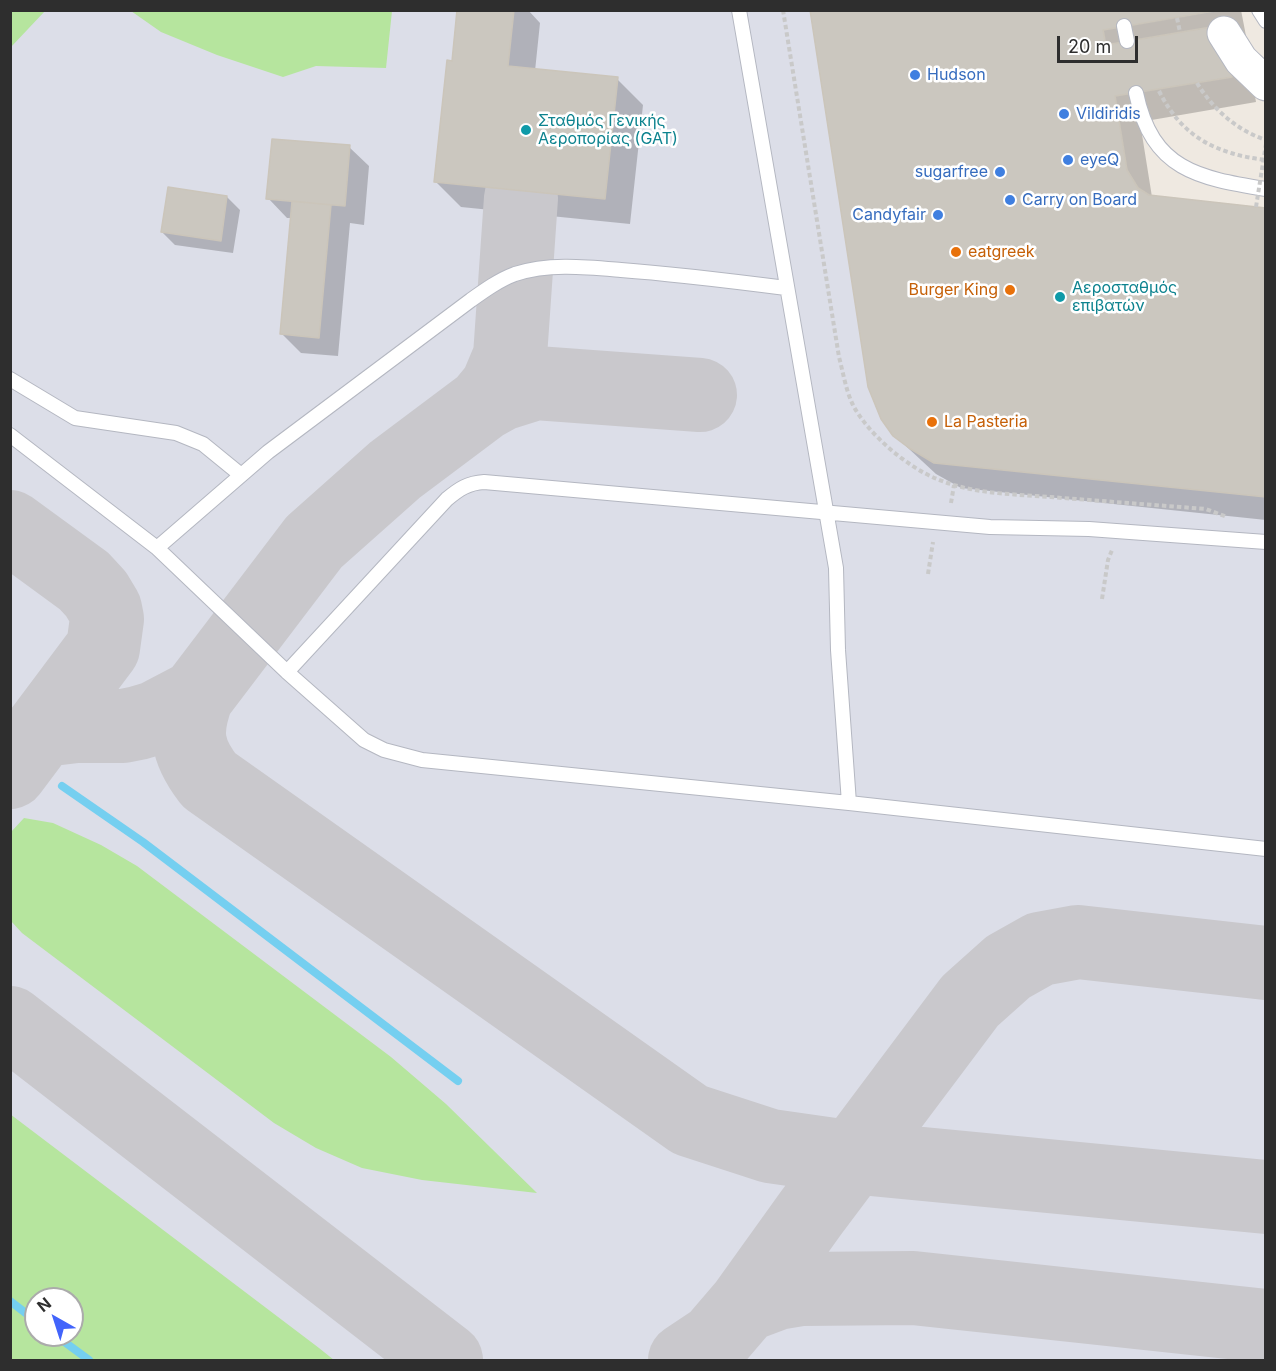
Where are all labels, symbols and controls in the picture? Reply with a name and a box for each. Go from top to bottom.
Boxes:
scale bar [1060,24,1141,62]
text: 20 m [1068,36,1111,57]
place label: Hudson [927,65,986,85]
marker: Hudson [908,68,922,82]
place label: Vildiridis [1076,104,1141,124]
marker: Vildiridis [1057,107,1071,121]
place label: Σταθμός Γενικής Αεροπορίας (GAT) [538,111,678,149]
marker: Σταθμός Γενικής Αεροπορίας (GAT) [519,123,533,137]
place label: eyeQ [1080,150,1119,170]
marker: eyeQ [1061,153,1075,167]
place label: sugarfree [915,162,988,182]
marker: sugarfree [993,165,1007,179]
place label: Carry on Board [1022,190,1137,210]
marker: Carry on Board [1003,193,1017,207]
place label: Candyfair [852,205,926,225]
marker: Candyfair [931,208,945,222]
place label: eatgreek [968,242,1035,262]
marker: eatgreek [949,245,963,259]
place label: Αεροσταθμός επιβατών [1072,278,1177,316]
place label: Burger King [909,280,998,300]
marker: Burger King [1003,283,1017,297]
marker: Αεροσταθμός επιβατών [1053,290,1067,304]
place label: La Pasteria [944,412,1028,432]
marker: La Pasteria [925,415,939,429]
north arrow [24,1287,84,1347]
text: N [33,1293,55,1316]

